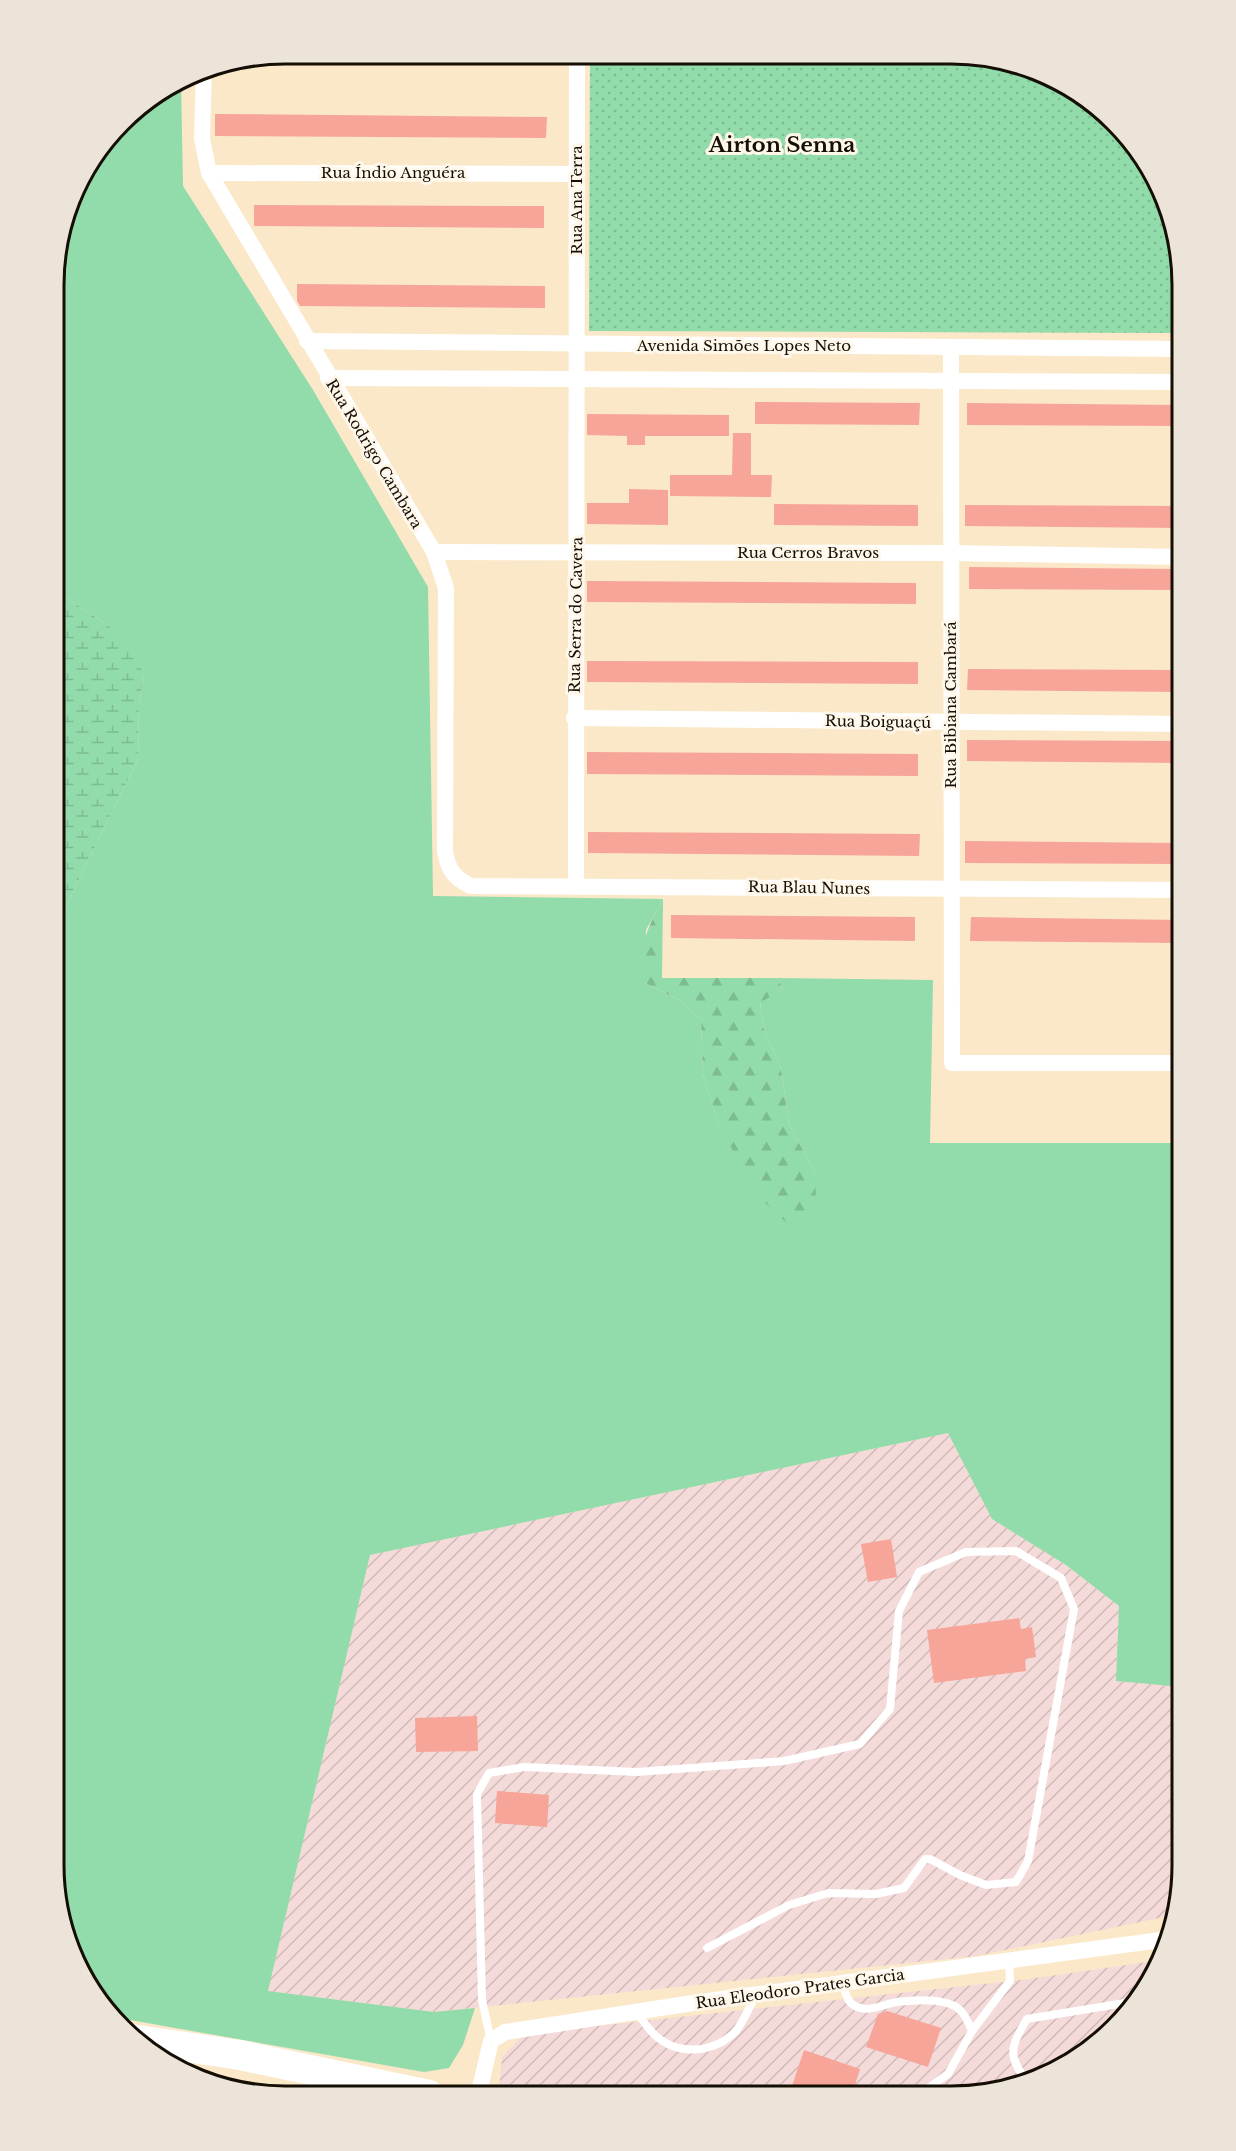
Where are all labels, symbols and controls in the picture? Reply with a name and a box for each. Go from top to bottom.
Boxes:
district label: Airton Senna [708,132,855,158]
street label: Rua Ana Terra [567,145,586,255]
street label: Rua Índio Anguéra [321,163,466,182]
street label: Avenida Simões Lopes Neto [636,336,851,355]
street label: Rua Rodrigo Cambara [322,375,427,533]
street label: Rua Serra do Cavera [565,536,586,693]
street label: Rua Cerros Bravos [737,543,879,562]
street label: Rua Bibiana Cambará [941,621,960,788]
street label: Rua Boiguaçú [825,711,931,732]
street label: Rua Blau Nunes [748,877,871,898]
street label: Rua Eleodoro Prates Garcia [694,1964,906,2013]

